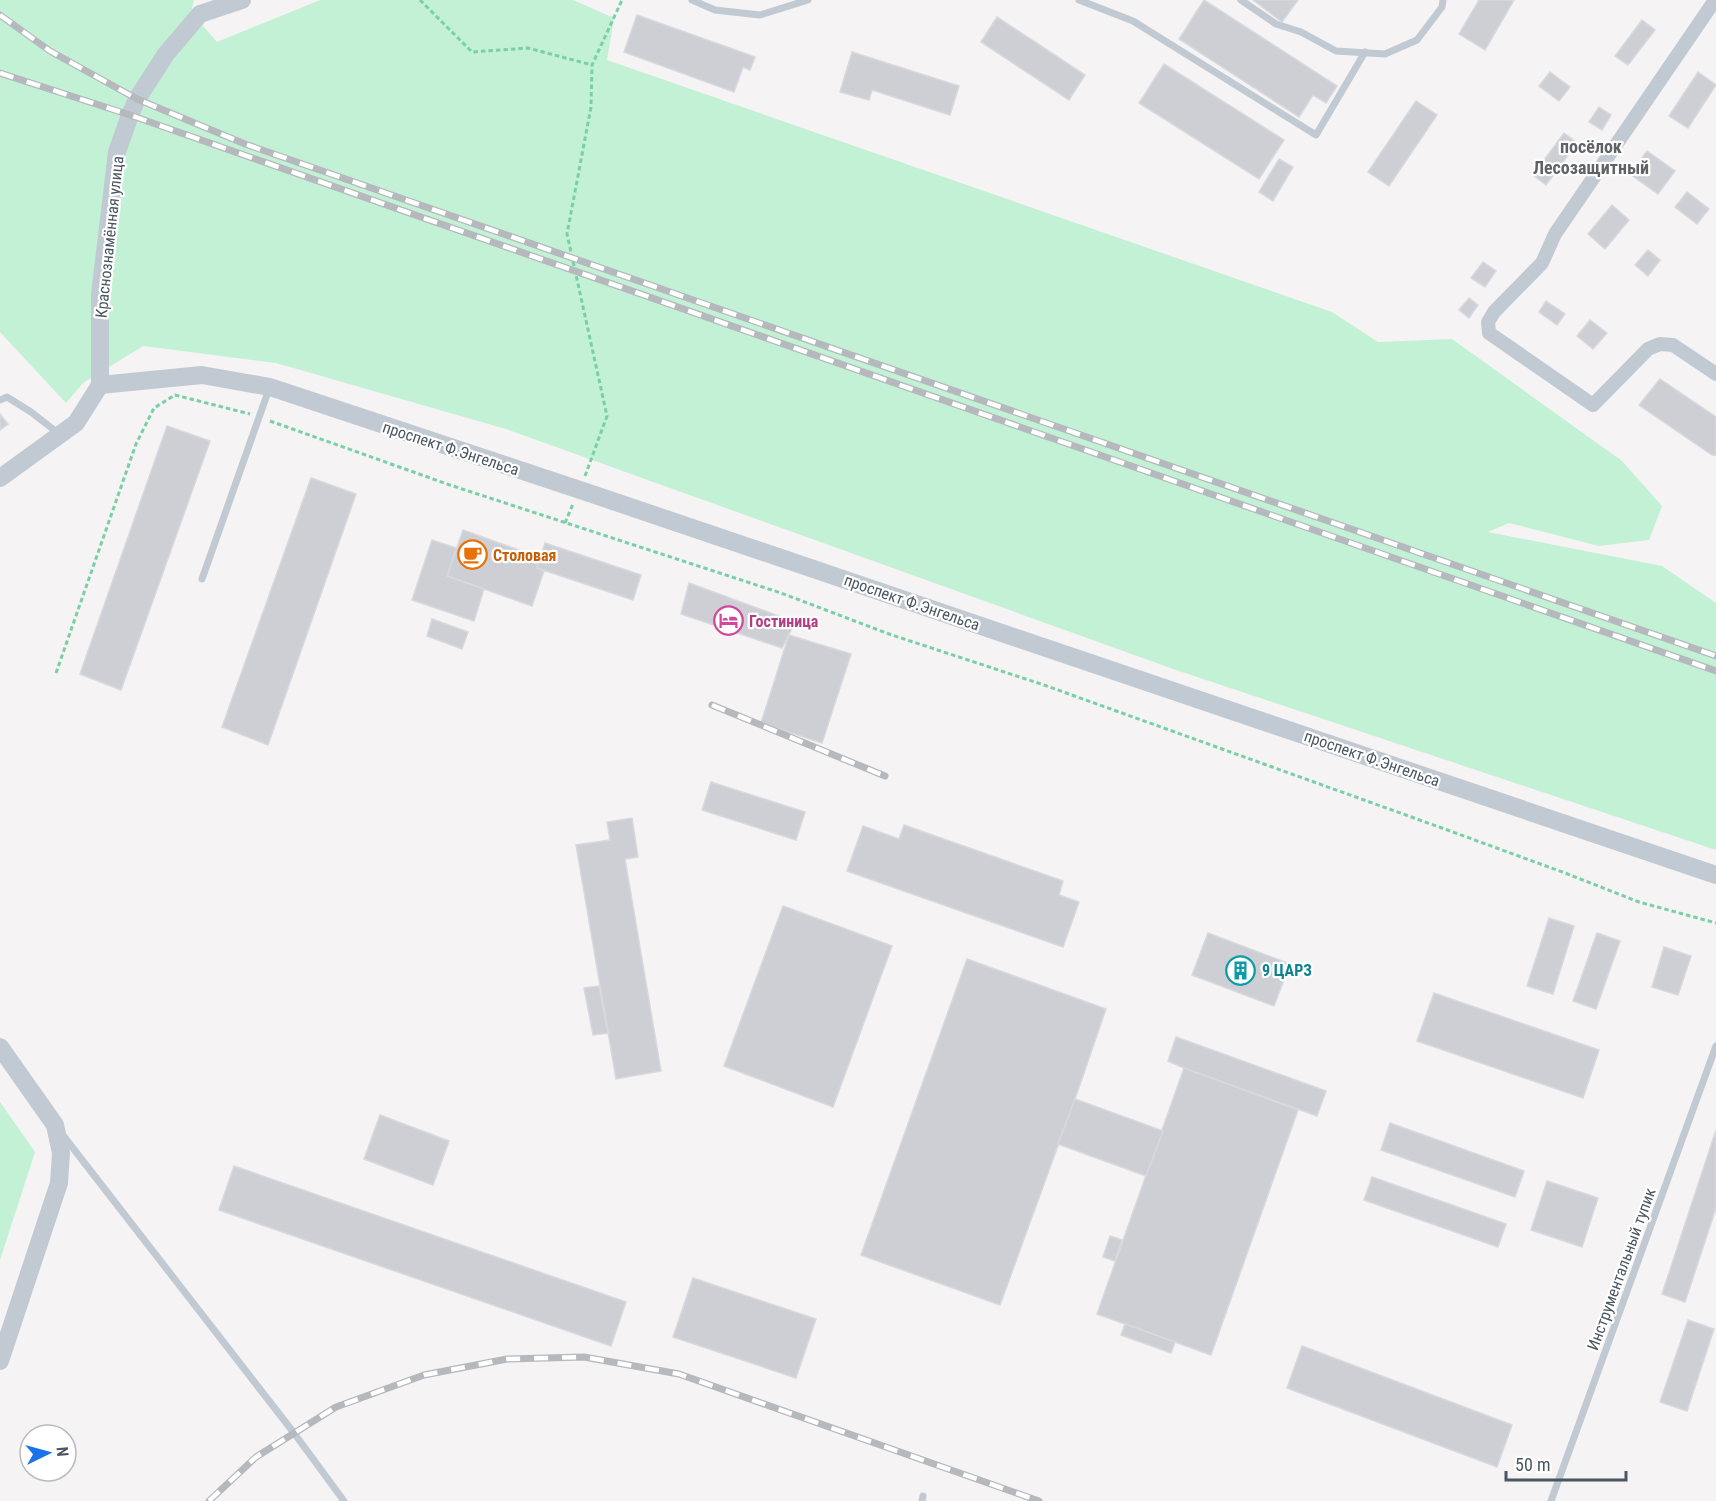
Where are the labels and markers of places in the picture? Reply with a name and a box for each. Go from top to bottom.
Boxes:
cafe icon: Столовая [456,539,488,571]
place label: Столовая [493,546,556,565]
hotel icon: Гостиница [712,605,744,637]
place label: Гостиница [749,612,819,631]
building icon: 9 ЦАРЗ [1225,954,1257,986]
place label: 9 ЦАРЗ [1262,961,1312,980]

